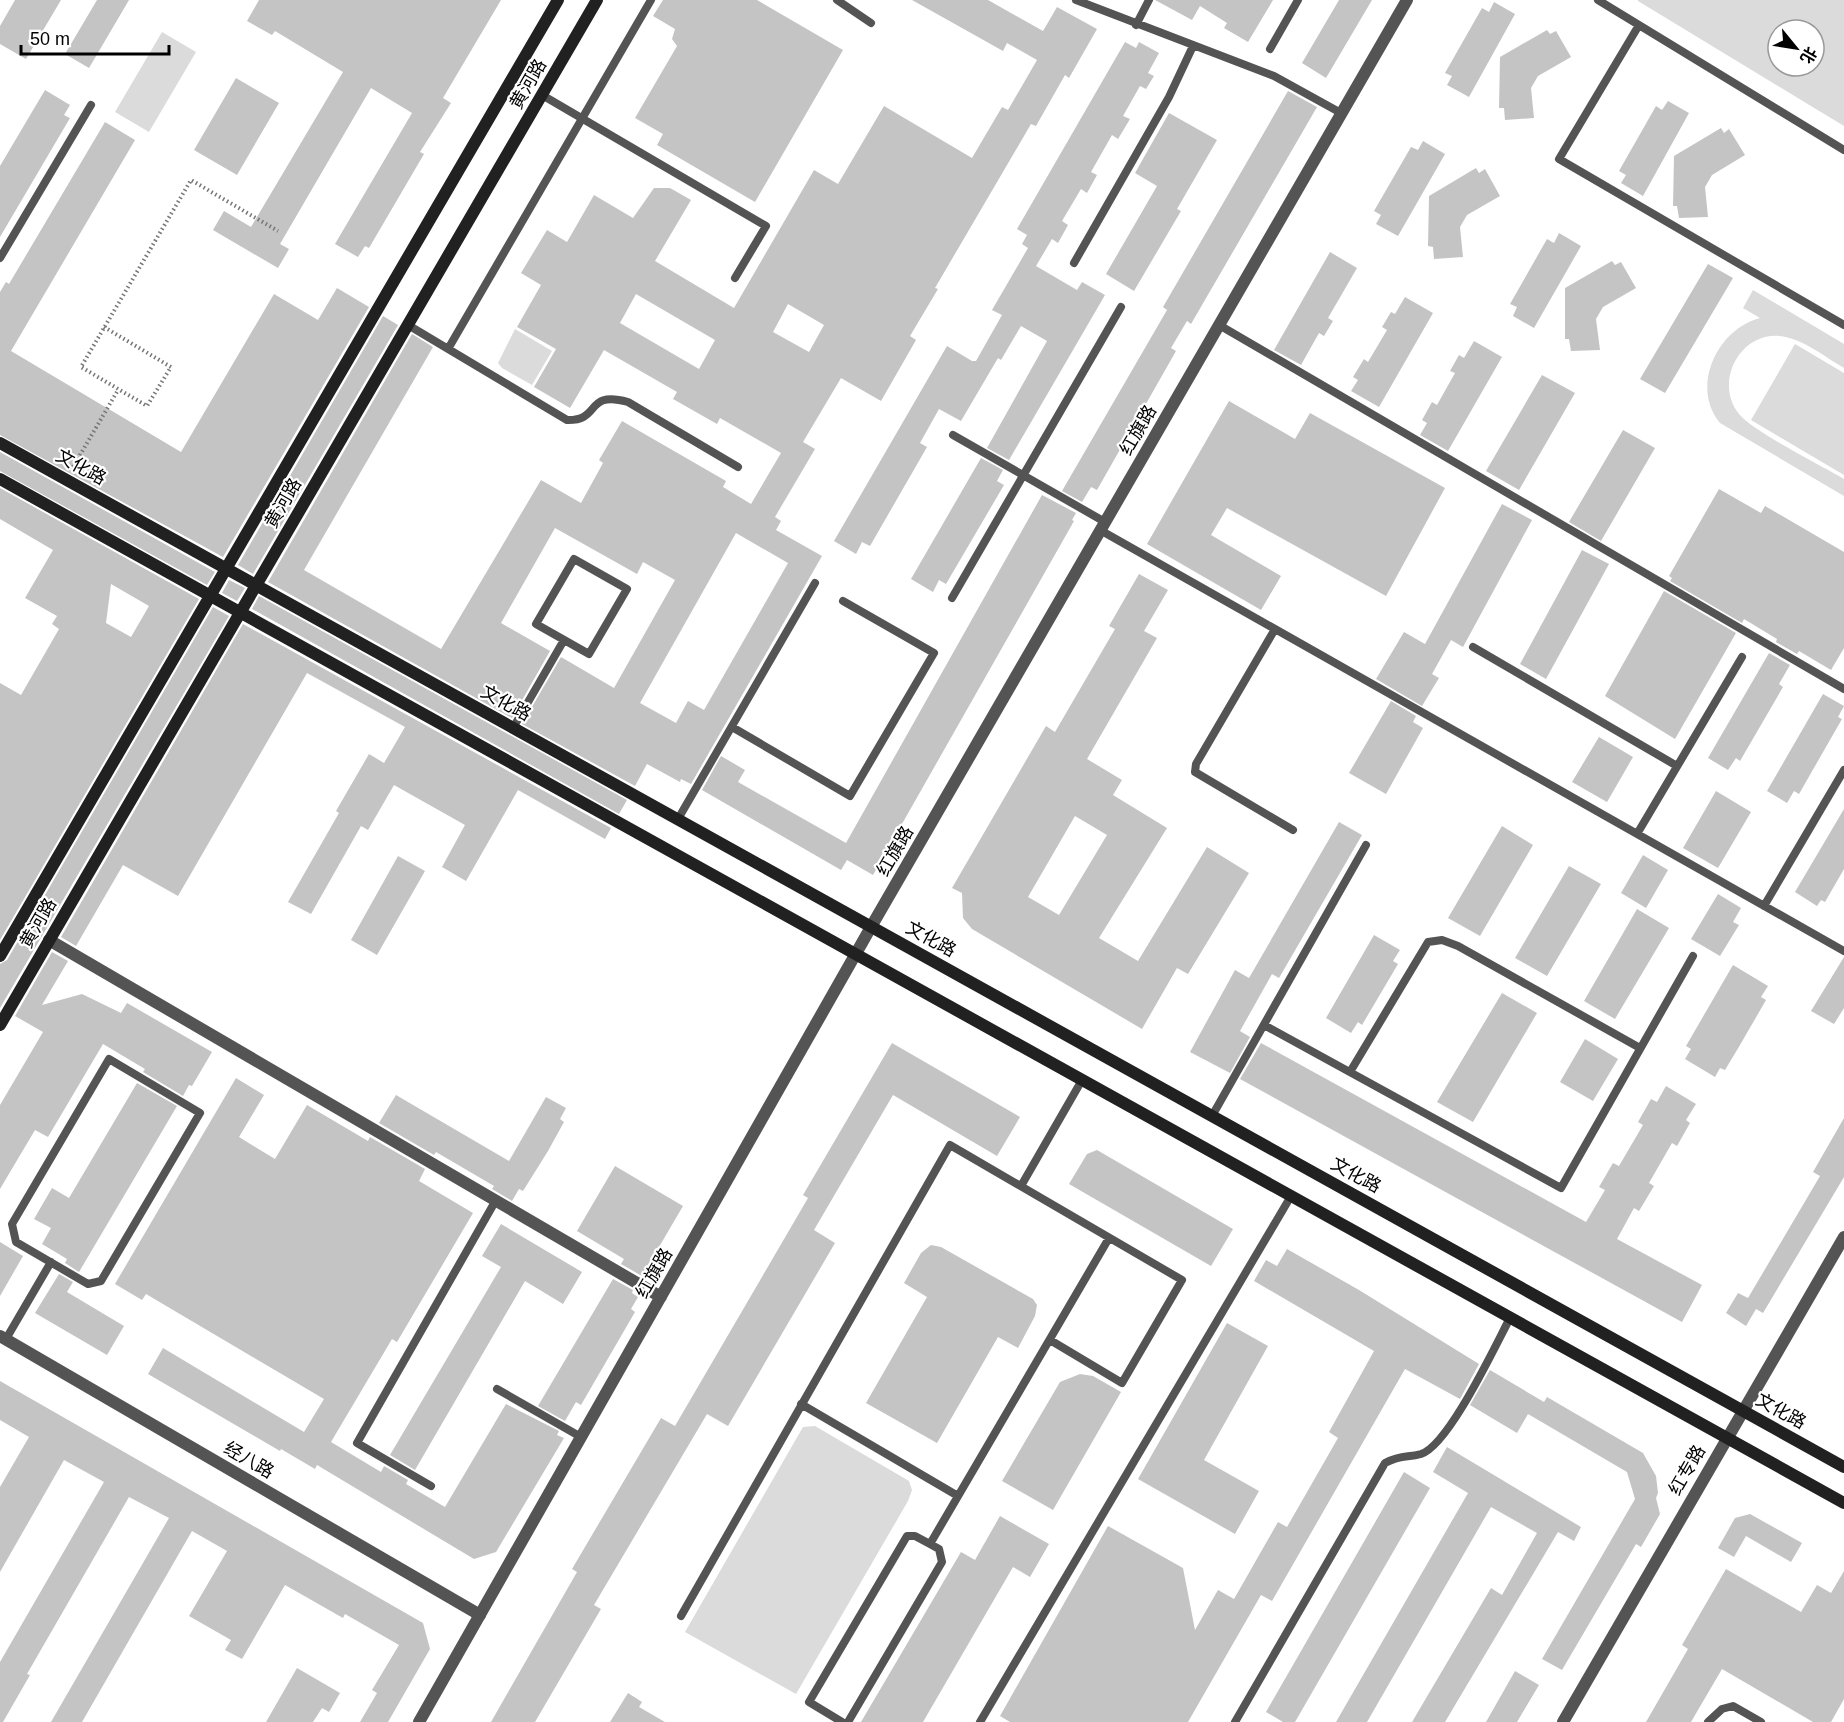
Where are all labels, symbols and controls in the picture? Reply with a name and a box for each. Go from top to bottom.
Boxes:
scale bar [21,18,170,56]
north arrow [1766,18,1826,78]
text: 50 m [30,29,70,49]
text: 北 [1797,44,1820,66]
street label: 黄河路 [506,56,550,112]
street label: 红旗路 [1116,402,1160,458]
street label: 文化路 [53,445,109,489]
street label: 黄河路 [261,475,305,531]
street label: 文化路 [478,681,534,725]
street label: 红旗路 [873,823,917,879]
street label: 黄河路 [16,895,60,951]
street label: 文化路 [903,917,959,961]
street label: 文化路 [1328,1153,1384,1197]
street label: 红旗路 [632,1245,676,1301]
street label: 文化路 [1753,1389,1809,1433]
street label: 经八路 [221,1438,277,1482]
street label: 红专路 [1665,1442,1709,1498]

